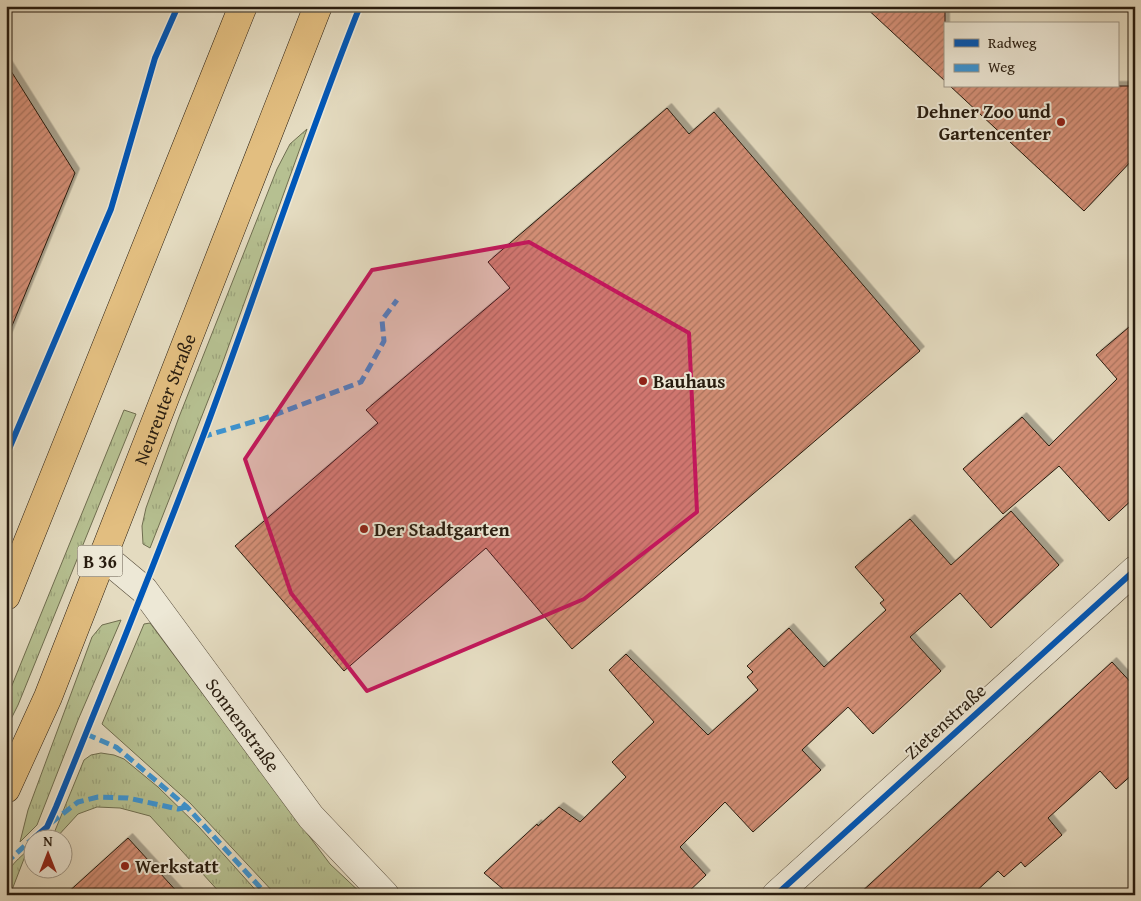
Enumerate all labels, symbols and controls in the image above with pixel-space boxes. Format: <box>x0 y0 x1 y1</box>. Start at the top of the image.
legend <box>944 22 1118 88</box>
text: Radweg <box>988 32 1037 53</box>
text: Weg <box>988 56 1015 77</box>
place label: Dehner Zoo und Gartencenter <box>917 97 1051 147</box>
marker: Dehner Zoo und Gartencenter <box>1055 116 1067 128</box>
street label: Neureuter Straße <box>126 329 203 469</box>
place label: Bauhaus <box>653 367 725 395</box>
marker: Bauhaus <box>637 375 649 387</box>
place label: Der Stadtgarten <box>374 515 511 543</box>
marker: Der Stadtgarten <box>358 523 370 535</box>
road number: B 36 <box>78 546 122 576</box>
street label: Sonnenstraße <box>199 672 287 778</box>
street label: Zietenstraße <box>898 677 992 765</box>
north arrow <box>22 828 72 878</box>
text: N <box>43 831 53 851</box>
place label: Werkstatt <box>135 852 220 880</box>
marker: Werkstatt <box>119 860 131 872</box>

